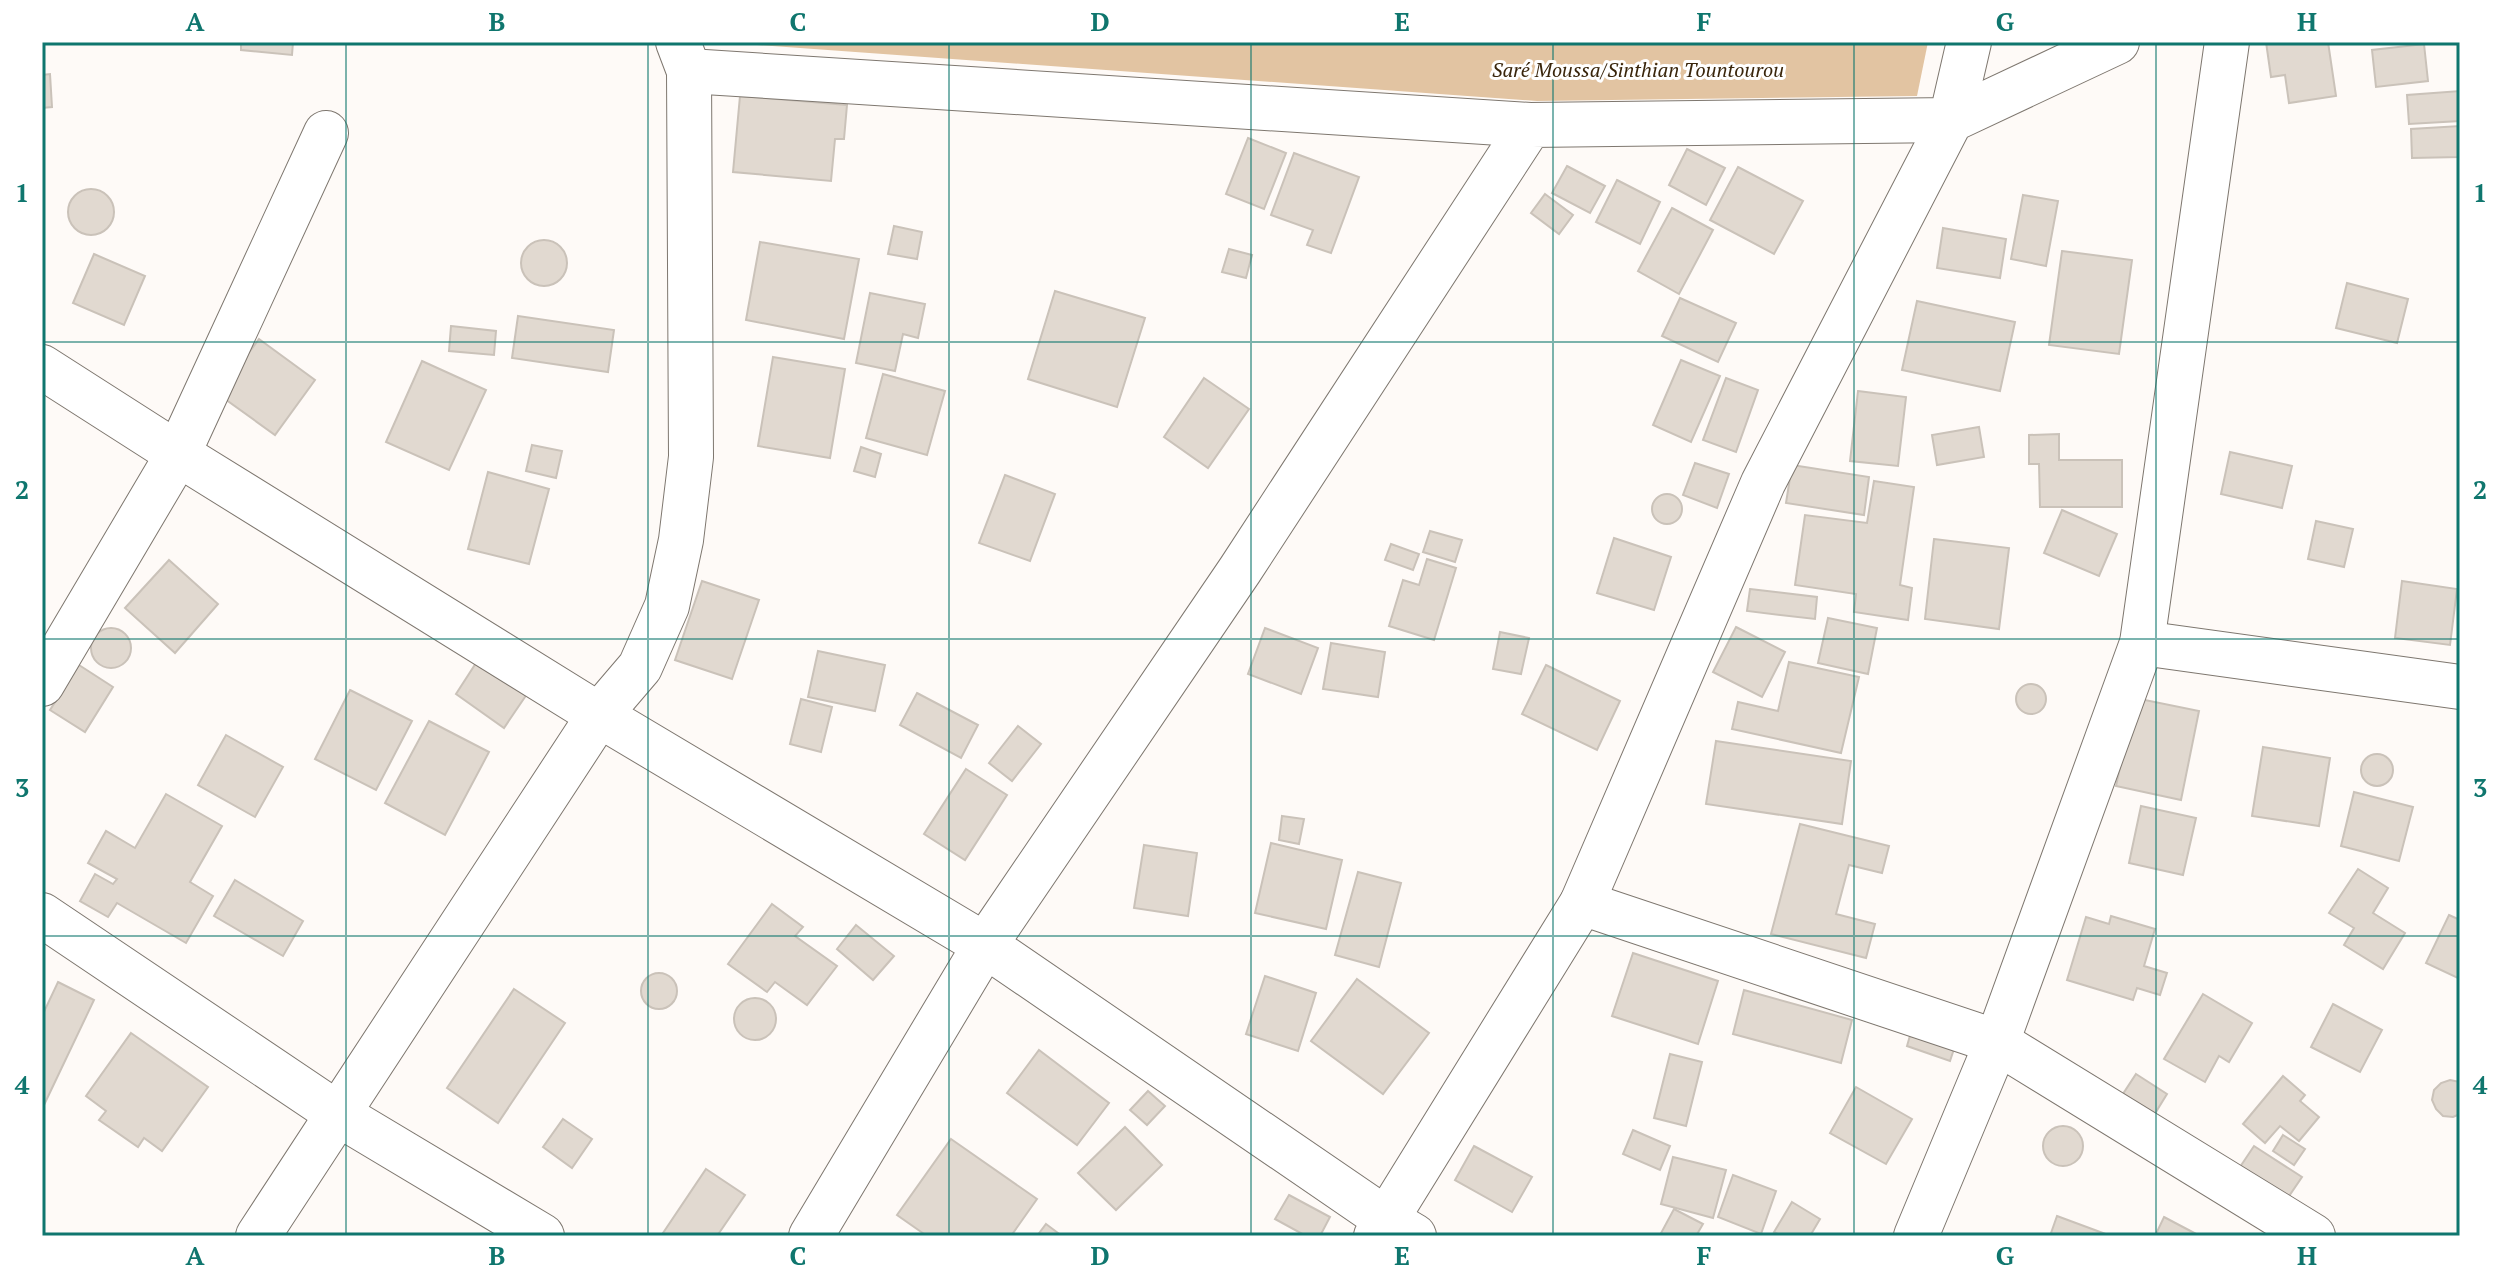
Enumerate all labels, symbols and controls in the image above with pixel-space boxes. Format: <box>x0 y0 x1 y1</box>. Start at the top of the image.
text: A <box>186 4 205 38</box>
text: B <box>489 4 505 38</box>
text: C <box>790 4 806 38</box>
text: D <box>1090 4 1110 38</box>
text: E <box>1394 4 1410 38</box>
text: F <box>1697 4 1712 38</box>
text: G <box>1996 4 2015 38</box>
text: H <box>2297 4 2317 38</box>
park label: Saré Moussa/Sinthian Tountourou <box>1492 56 1784 83</box>
text: 1 <box>15 175 29 209</box>
text: 1 <box>2473 175 2487 209</box>
text: 2 <box>15 472 29 506</box>
text: 2 <box>2473 472 2487 506</box>
text: 3 <box>15 770 29 804</box>
text: 3 <box>2473 770 2487 804</box>
text: 4 <box>15 1067 30 1101</box>
text: 4 <box>2473 1067 2488 1101</box>
text: A <box>186 1238 205 1272</box>
text: B <box>489 1238 505 1272</box>
text: C <box>790 1238 806 1272</box>
text: D <box>1090 1238 1110 1272</box>
text: E <box>1394 1238 1410 1272</box>
text: F <box>1697 1238 1712 1272</box>
text: G <box>1996 1238 2015 1272</box>
text: H <box>2297 1238 2317 1272</box>

